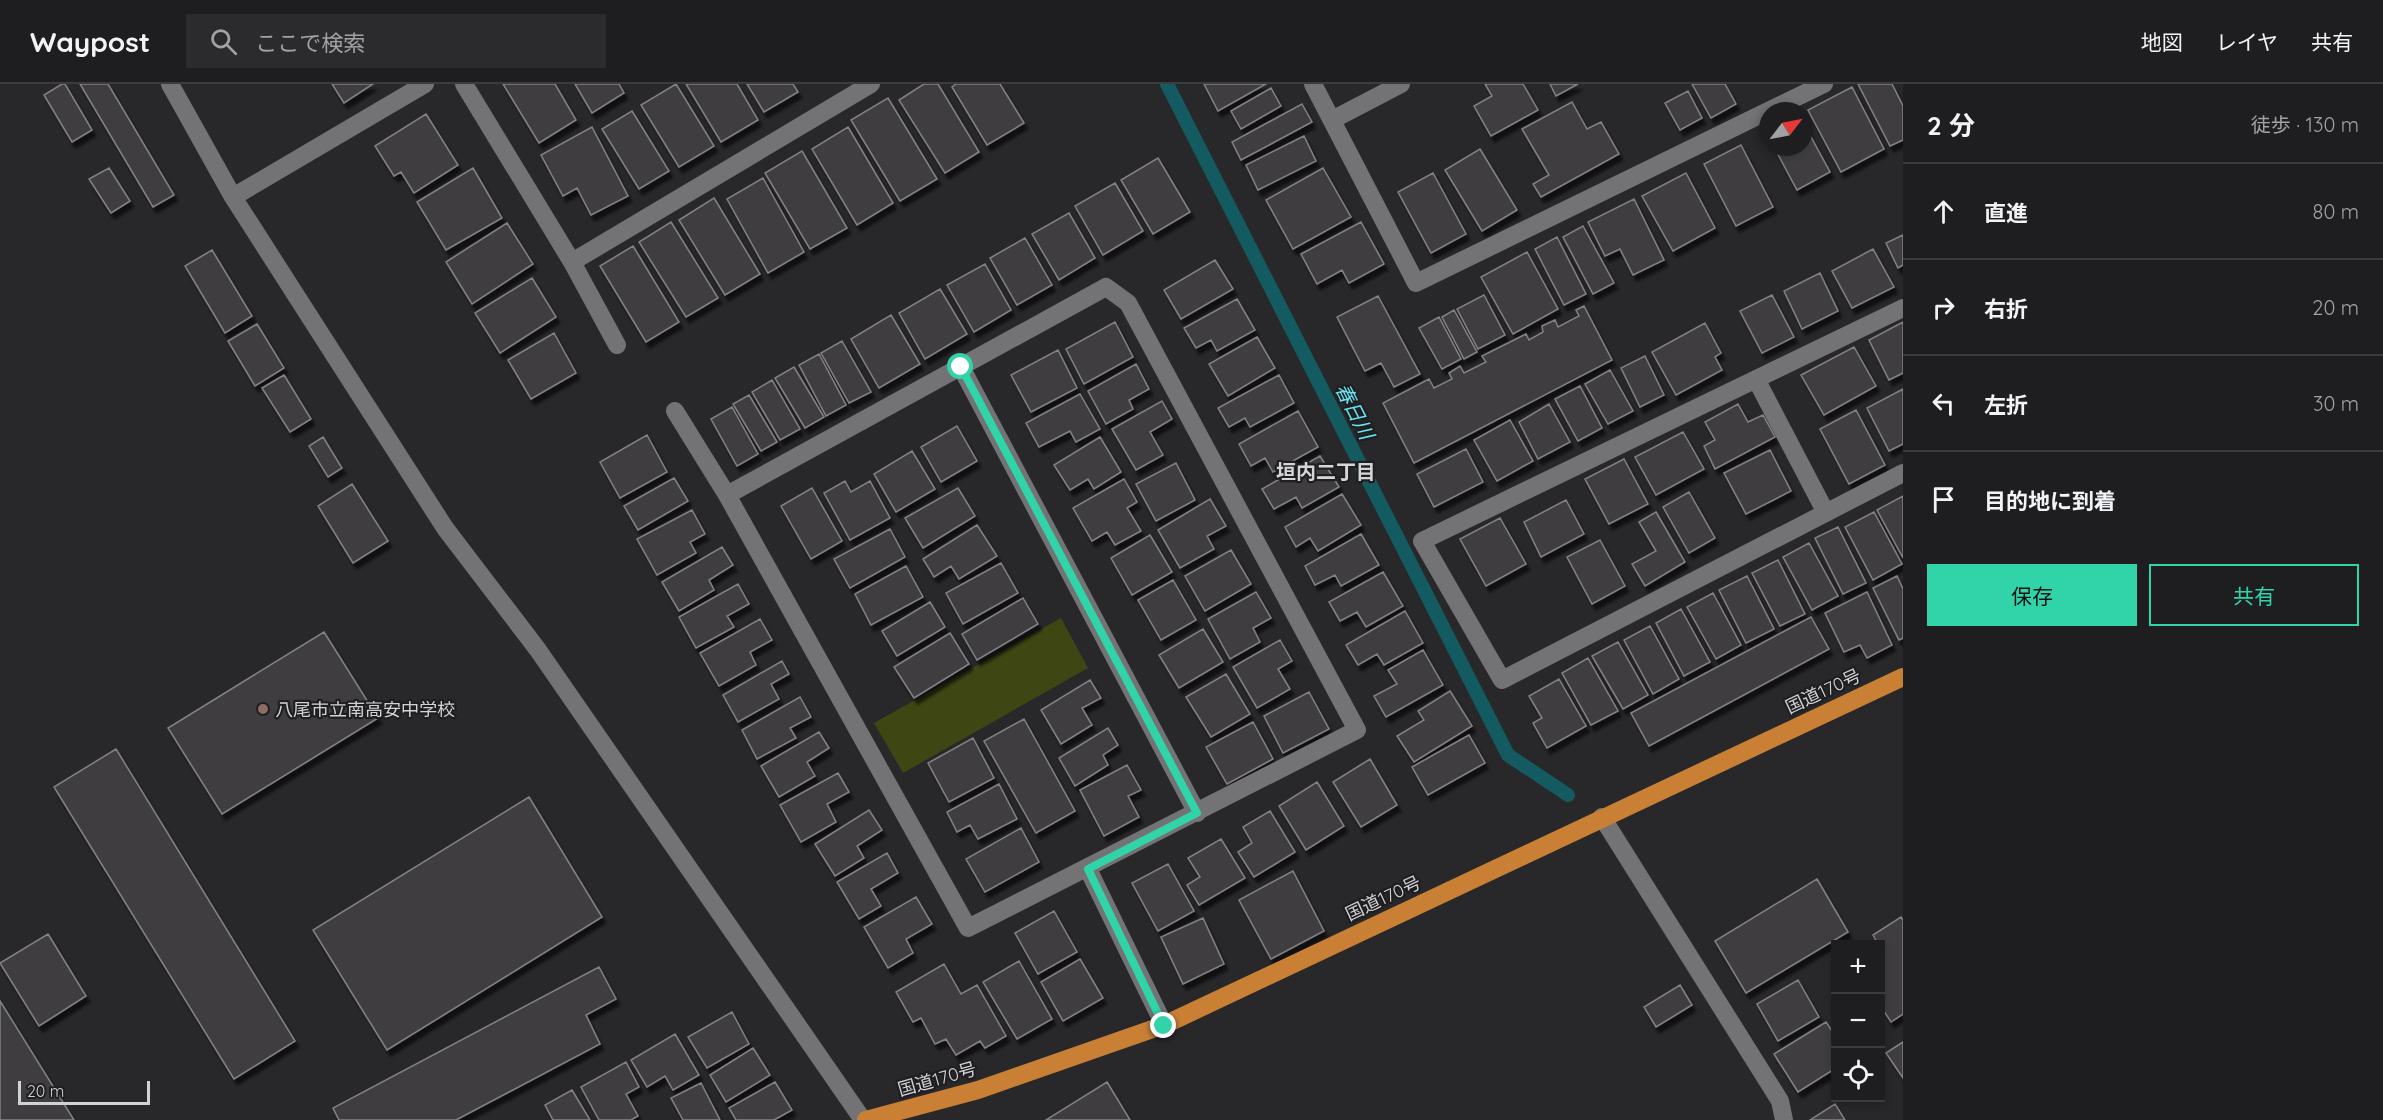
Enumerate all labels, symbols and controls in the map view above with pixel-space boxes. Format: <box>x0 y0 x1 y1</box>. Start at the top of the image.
search box <box>186 14 606 68</box>
text: Waypost <box>30 24 150 59</box>
icon: search <box>207 25 240 58</box>
text: ここで検索 <box>255 29 365 57</box>
text: 地図 <box>2141 29 2183 55</box>
text: レイヤ <box>2216 29 2278 55</box>
text: 共有 <box>2311 29 2353 55</box>
north arrow <box>1759 102 1813 156</box>
text: 2 分 <box>1927 109 1975 142</box>
text: 徒歩 · 130 m <box>2251 112 2359 137</box>
icon: ahead <box>1927 195 1960 228</box>
text: 直進 <box>1984 199 2028 227</box>
text: 80 m <box>2313 199 2359 224</box>
icon: right <box>1927 291 1960 324</box>
text: 右折 <box>1984 295 2028 323</box>
text: 20 m <box>2312 295 2359 320</box>
route start <box>947 353 973 379</box>
water label: 春日川 <box>1330 379 1381 445</box>
icon: left <box>1927 387 1960 420</box>
text: 左折 <box>1984 391 2028 419</box>
text: 30 m <box>2313 391 2359 416</box>
district label: 垣内二丁目 <box>1276 459 1376 484</box>
icon: arrive <box>1927 483 1960 516</box>
text: 目的地に到着 <box>1984 487 2116 515</box>
button: 保存 <box>1927 564 2137 626</box>
button: 共有 <box>2149 564 2359 626</box>
street label: 国道170号 <box>1782 664 1864 718</box>
place label: 八尾市立南高安中学校 <box>275 698 455 721</box>
marker: 八尾市立南高安中学校 <box>256 702 270 716</box>
street label: 国道170号 <box>1342 871 1424 925</box>
map controls <box>1831 940 1885 1102</box>
button: + <box>1831 940 1885 994</box>
button: − <box>1831 994 1885 1048</box>
route end <box>1150 1012 1176 1038</box>
button: locate <box>1831 1048 1885 1102</box>
street label: 国道170号 <box>895 1057 979 1101</box>
scale bar <box>18 1078 150 1106</box>
text: 20 m <box>27 1081 64 1101</box>

